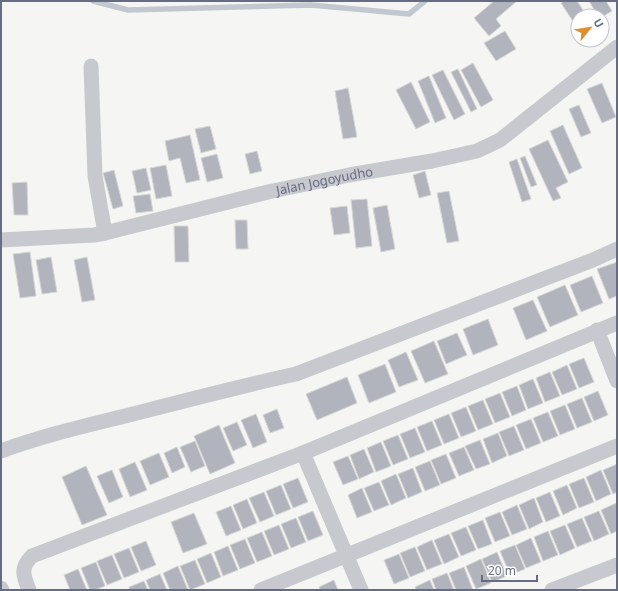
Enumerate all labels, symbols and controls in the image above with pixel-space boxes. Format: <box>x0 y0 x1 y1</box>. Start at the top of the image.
north arrow <box>570 8 610 48</box>
text: U <box>591 15 608 30</box>
street label: Jalan Jogoyudho <box>272 162 374 200</box>
scale bar <box>482 557 537 583</box>
text: 20 m <box>488 562 516 579</box>

